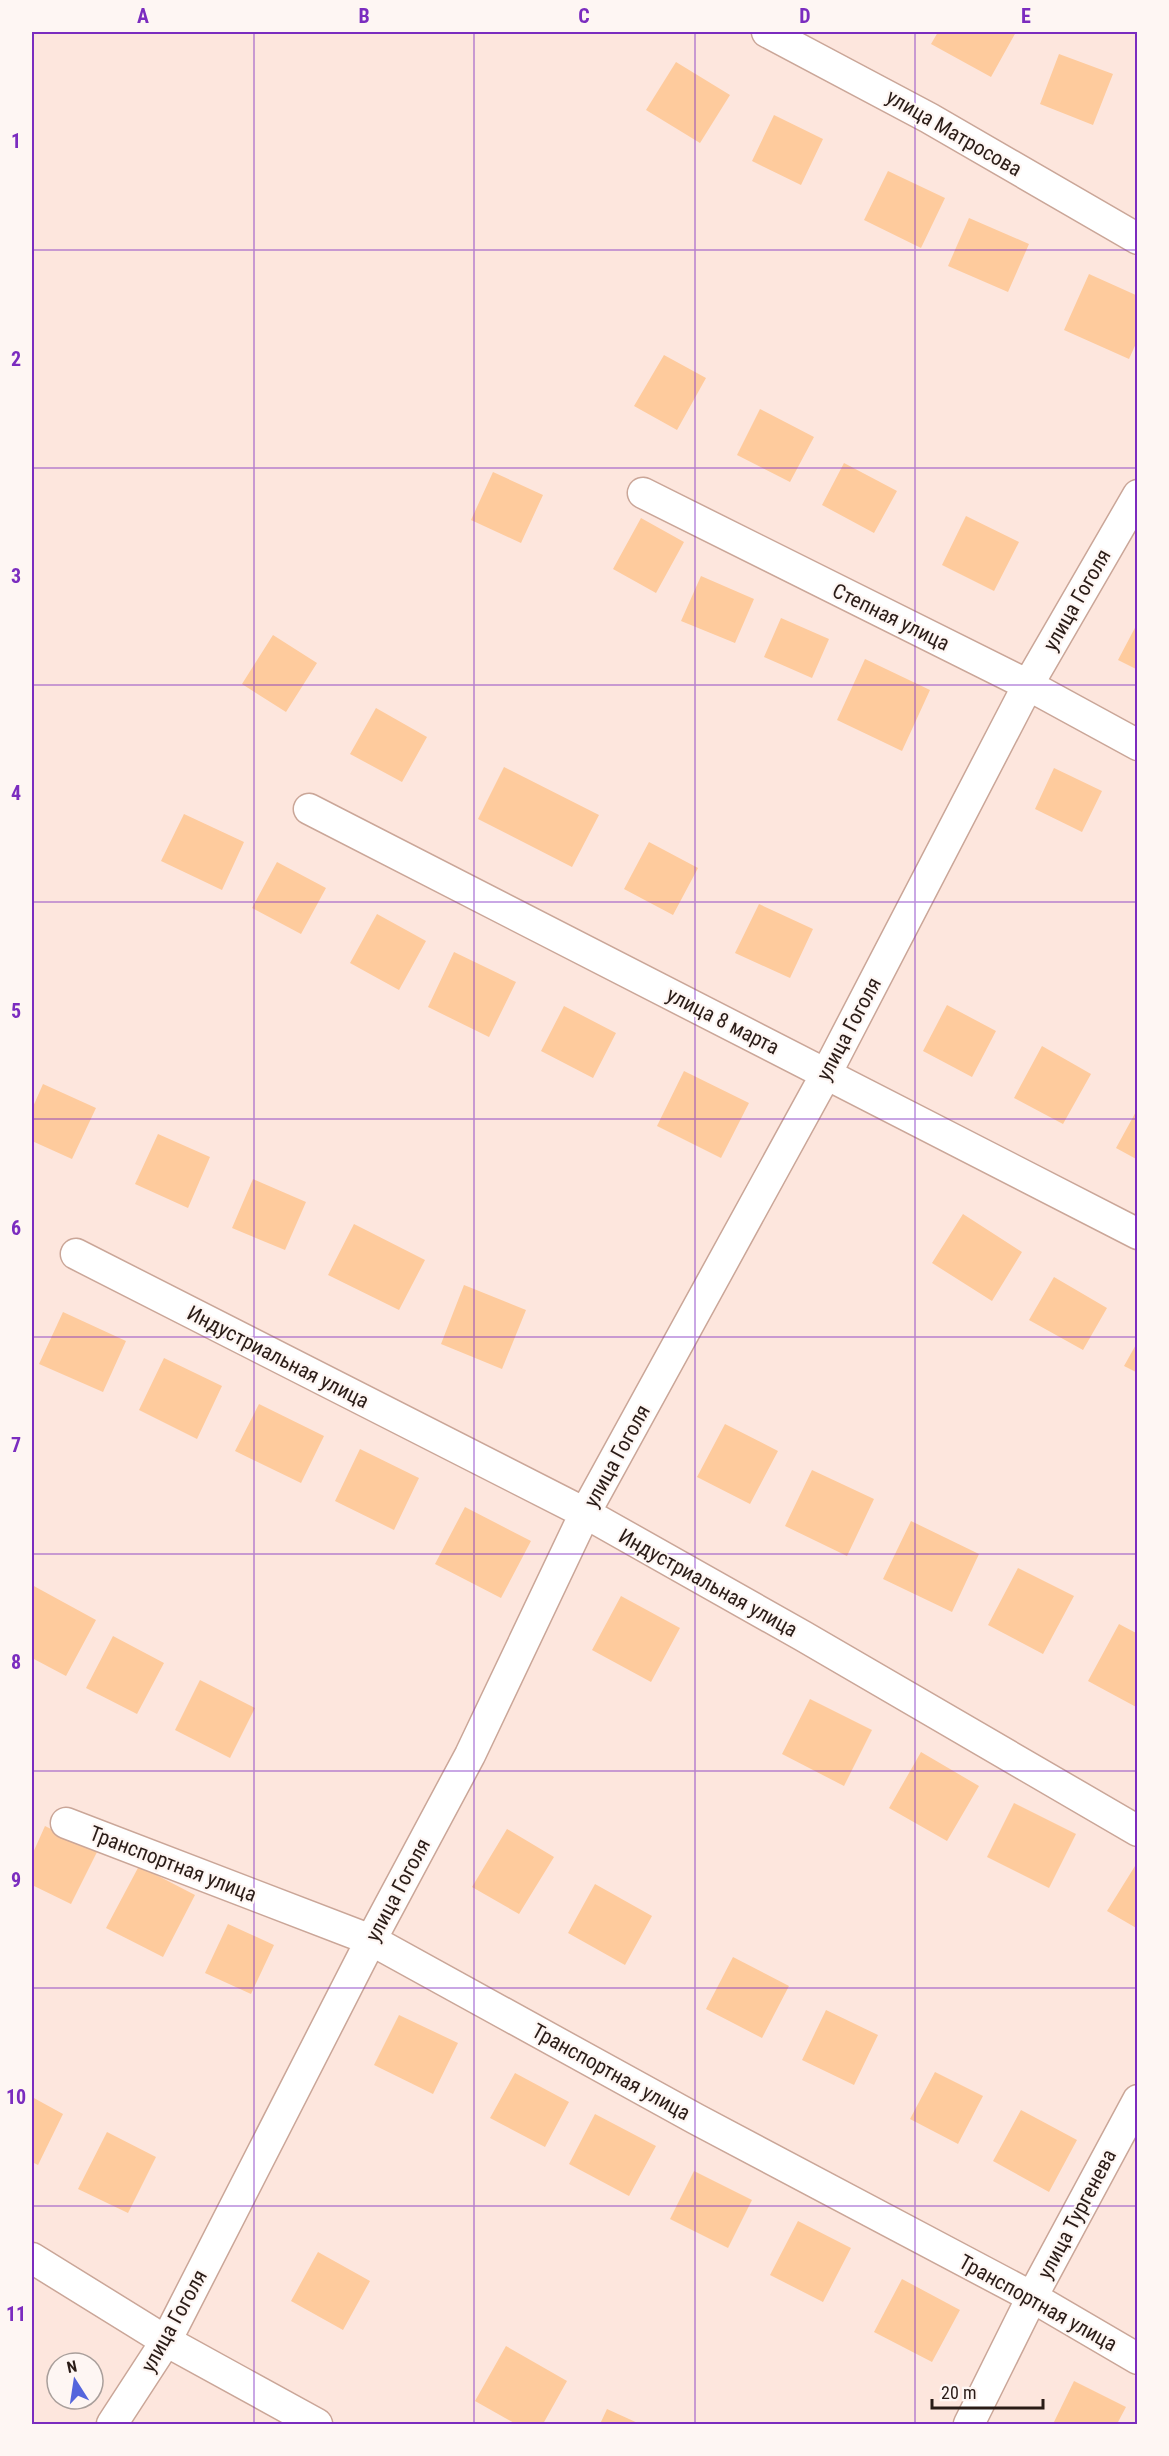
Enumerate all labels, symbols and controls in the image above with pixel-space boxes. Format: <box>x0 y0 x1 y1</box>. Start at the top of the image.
text: A <box>137 4 149 28</box>
text: B <box>358 4 370 28</box>
text: C <box>578 4 590 28</box>
text: D <box>799 4 811 28</box>
text: E <box>1021 4 1031 28</box>
street label: улица Матросова <box>882 85 1026 181</box>
text: 1 <box>11 129 21 153</box>
text: 2 <box>11 347 21 371</box>
street label: улица Гоголя <box>1038 545 1116 655</box>
text: 3 <box>11 564 21 588</box>
street label: Степная улица <box>829 578 953 656</box>
text: 4 <box>11 781 21 805</box>
street label: улица Гоголя <box>812 973 886 1085</box>
street label: улица 8 марта <box>663 982 783 1060</box>
text: 5 <box>11 999 21 1023</box>
text: 6 <box>11 1216 21 1240</box>
street label: Индустриальная улица <box>183 1301 373 1413</box>
street label: улица Гоголя <box>579 1401 655 1511</box>
text: 7 <box>11 1433 21 1457</box>
street label: Индустриальная улица <box>614 1524 802 1642</box>
text: 8 <box>11 1650 21 1674</box>
street label: Транспортная улица <box>86 1821 260 1907</box>
street label: улица Гоголя <box>361 1834 435 1946</box>
text: 9 <box>11 1868 21 1892</box>
street label: Транспортная улица <box>528 2019 694 2125</box>
text: 10 <box>6 2085 26 2109</box>
street label: улица Тургенева <box>1033 2145 1121 2283</box>
street label: Транспортная улица <box>955 2250 1121 2356</box>
street label: улица Гоголя <box>136 2266 212 2376</box>
text: 11 <box>6 2302 26 2326</box>
north arrow <box>45 2351 105 2411</box>
text: N <box>65 2357 79 2377</box>
scale bar <box>932 2372 1043 2410</box>
text: 20 m <box>941 2382 976 2403</box>

